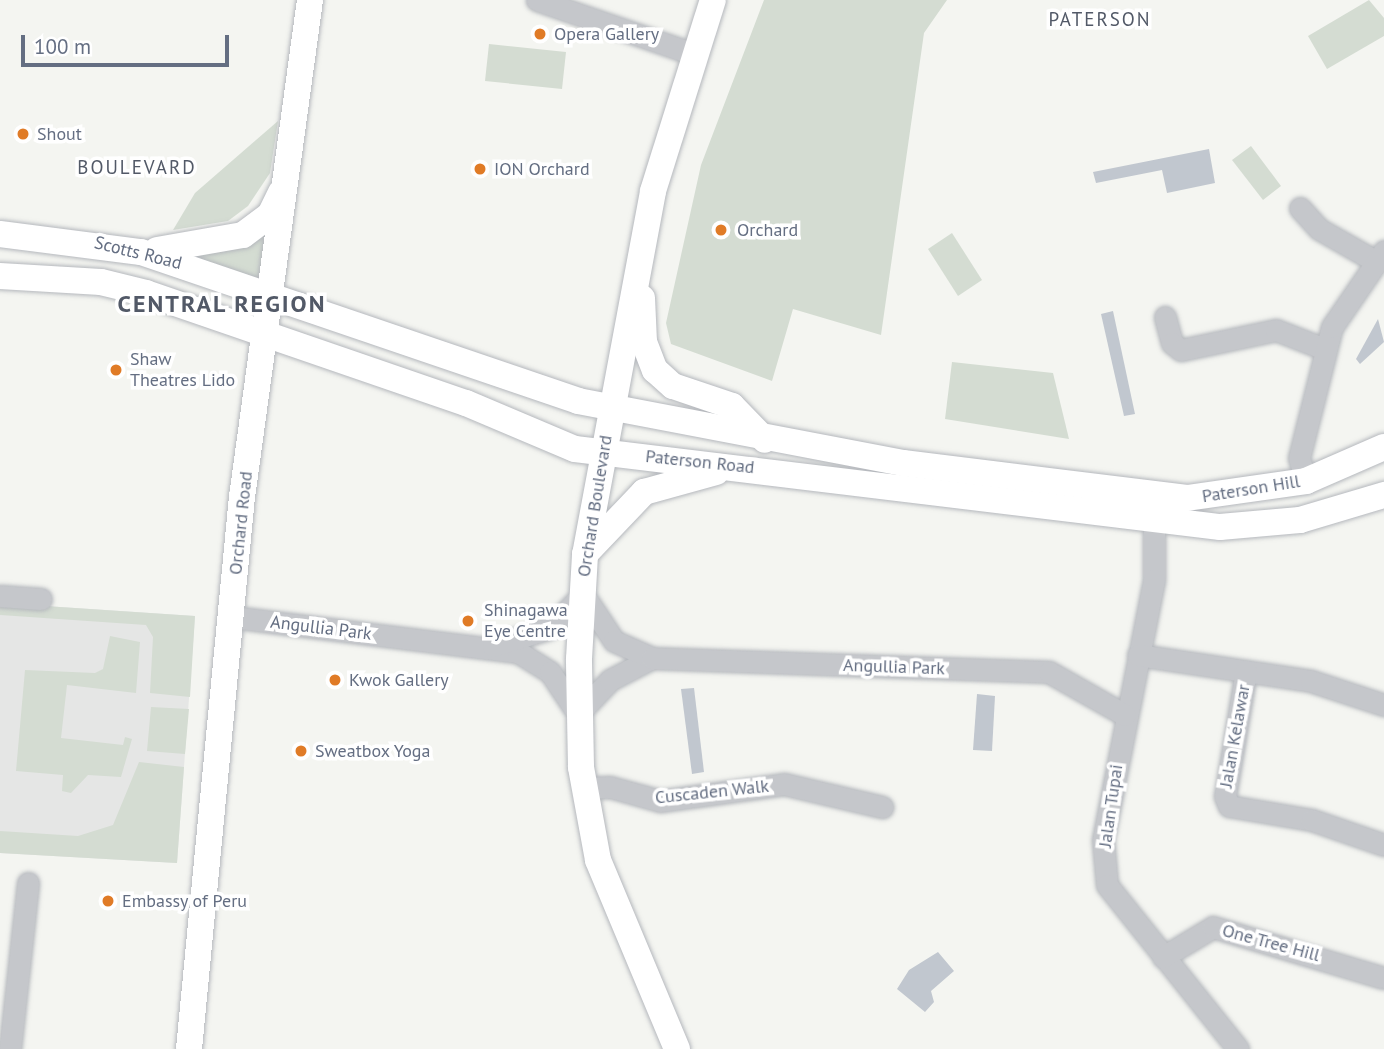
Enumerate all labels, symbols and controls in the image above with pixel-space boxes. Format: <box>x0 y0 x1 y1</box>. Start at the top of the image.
district label: PATERSON <box>1049 9 1151 31</box>
scale bar <box>24 21 233 65</box>
place label: Opera Gallery <box>554 23 659 45</box>
marker: Opera Gallery <box>532 26 548 42</box>
text: 100 m <box>34 33 91 60</box>
place label: Shout <box>37 123 82 145</box>
marker: Shout <box>15 126 31 142</box>
district label: BOULEVARD <box>78 157 196 179</box>
place label: ION Orchard <box>494 158 590 180</box>
marker: ION Orchard <box>472 161 488 177</box>
place label: Orchard <box>737 219 798 241</box>
marker: Orchard <box>711 220 731 240</box>
street label: Scotts Road <box>92 232 184 274</box>
district label: CENTRAL REGION <box>119 290 325 318</box>
place label: Shaw Theatres Lido <box>130 349 235 392</box>
marker: Shaw Theatres Lido <box>108 362 124 378</box>
street label: Orchard Boulevard <box>573 434 617 578</box>
street label: Paterson Road <box>644 446 756 478</box>
street label: Orchard Road <box>225 470 257 576</box>
street label: Paterson Hill <box>1200 471 1302 507</box>
place label: Shinagawa Eye Centre <box>484 600 568 642</box>
street label: Angullia Park <box>269 611 373 645</box>
marker: Shinagawa Eye Centre <box>458 611 478 631</box>
street label: Angullia Park <box>843 654 945 680</box>
place label: Kwok Gallery <box>349 669 449 691</box>
marker: Kwok Gallery <box>327 672 343 688</box>
street label: Jalan Kelawar <box>1215 683 1255 789</box>
place label: Sweatbox Yoga <box>315 740 432 762</box>
marker: Sweatbox Yoga <box>293 743 309 759</box>
street label: Jalan Tupai <box>1094 763 1128 849</box>
street label: Cuscaden Walk <box>654 775 770 809</box>
place label: Embassy of Peru <box>122 890 248 912</box>
marker: Embassy of Peru <box>100 893 116 909</box>
street label: One Tree Hill <box>1220 920 1322 966</box>

